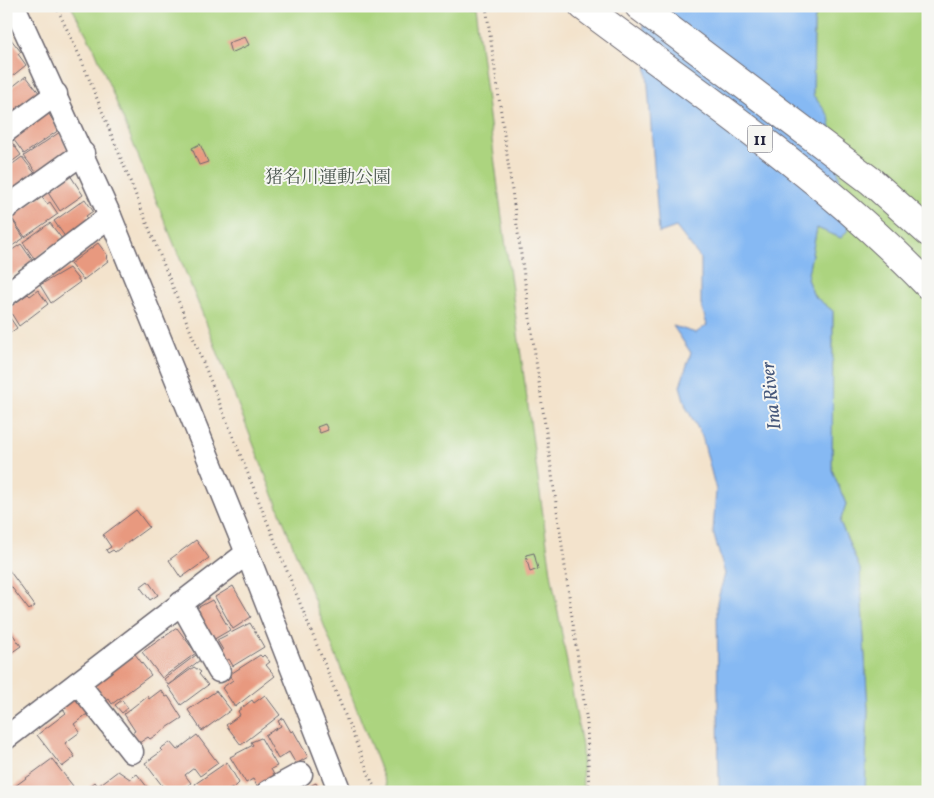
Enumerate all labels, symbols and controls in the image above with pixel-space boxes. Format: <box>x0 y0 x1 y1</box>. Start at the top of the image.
road number: 11 <box>748 126 772 152</box>
park label: 猪名川運動公園 <box>265 166 391 191</box>
water label: Ina River <box>755 360 788 431</box>

